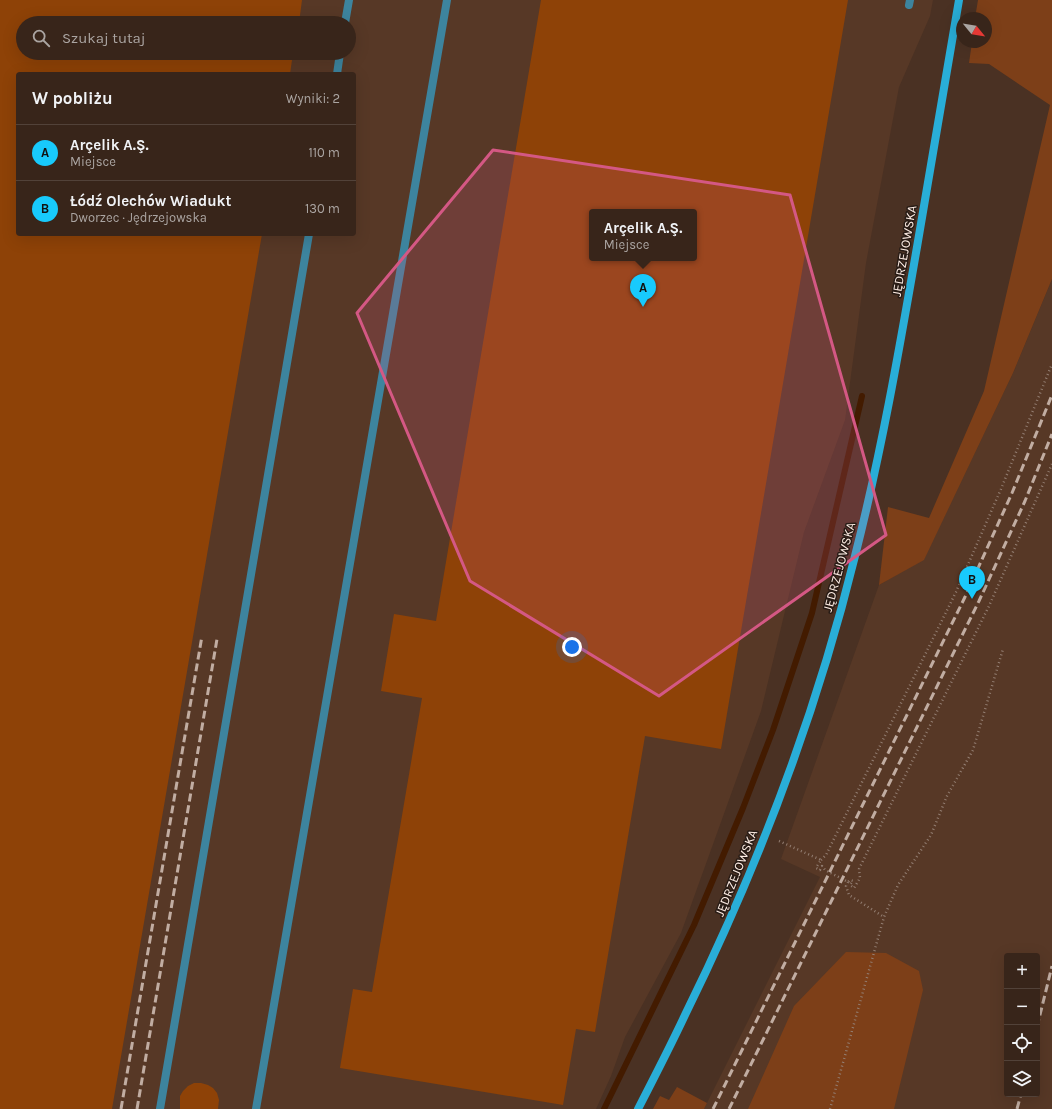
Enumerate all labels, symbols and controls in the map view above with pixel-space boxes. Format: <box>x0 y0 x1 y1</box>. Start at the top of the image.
north arrow <box>956 12 992 48</box>
search box <box>16 16 356 60</box>
icon: search <box>30 27 52 49</box>
text: Szukaj tutaj <box>62 29 146 47</box>
text: W pobliżu <box>32 88 113 108</box>
text: Wyniki: 2 <box>286 91 340 106</box>
text: Arçelik A.Ş. <box>70 136 149 154</box>
text: A <box>41 145 49 160</box>
text: 110 m <box>308 145 340 160</box>
text: Miejsce <box>70 154 116 169</box>
text: Łódź Olechów Wiadukt <box>70 192 231 210</box>
text: B <box>41 201 49 216</box>
text: 130 m <box>305 201 340 216</box>
street label: JĘDRZEJOWSKA <box>889 204 920 298</box>
popup <box>589 209 697 261</box>
text: Dworzec · Jędrzejowska <box>70 210 207 225</box>
text: Arçelik A.Ş. <box>604 219 682 237</box>
text: Miejsce <box>604 237 650 252</box>
pin: A <box>630 274 656 307</box>
street label: JĘDRZEJOWSKA <box>820 520 858 614</box>
pin: B <box>959 566 985 599</box>
your location <box>562 637 582 657</box>
street label: JĘDRZEJOWSKA <box>712 827 760 919</box>
map controls <box>1004 953 1040 1097</box>
button: + <box>1004 953 1040 989</box>
button: − <box>1004 989 1040 1025</box>
button: locate <box>1004 1025 1040 1061</box>
button: layers <box>1004 1061 1040 1097</box>

